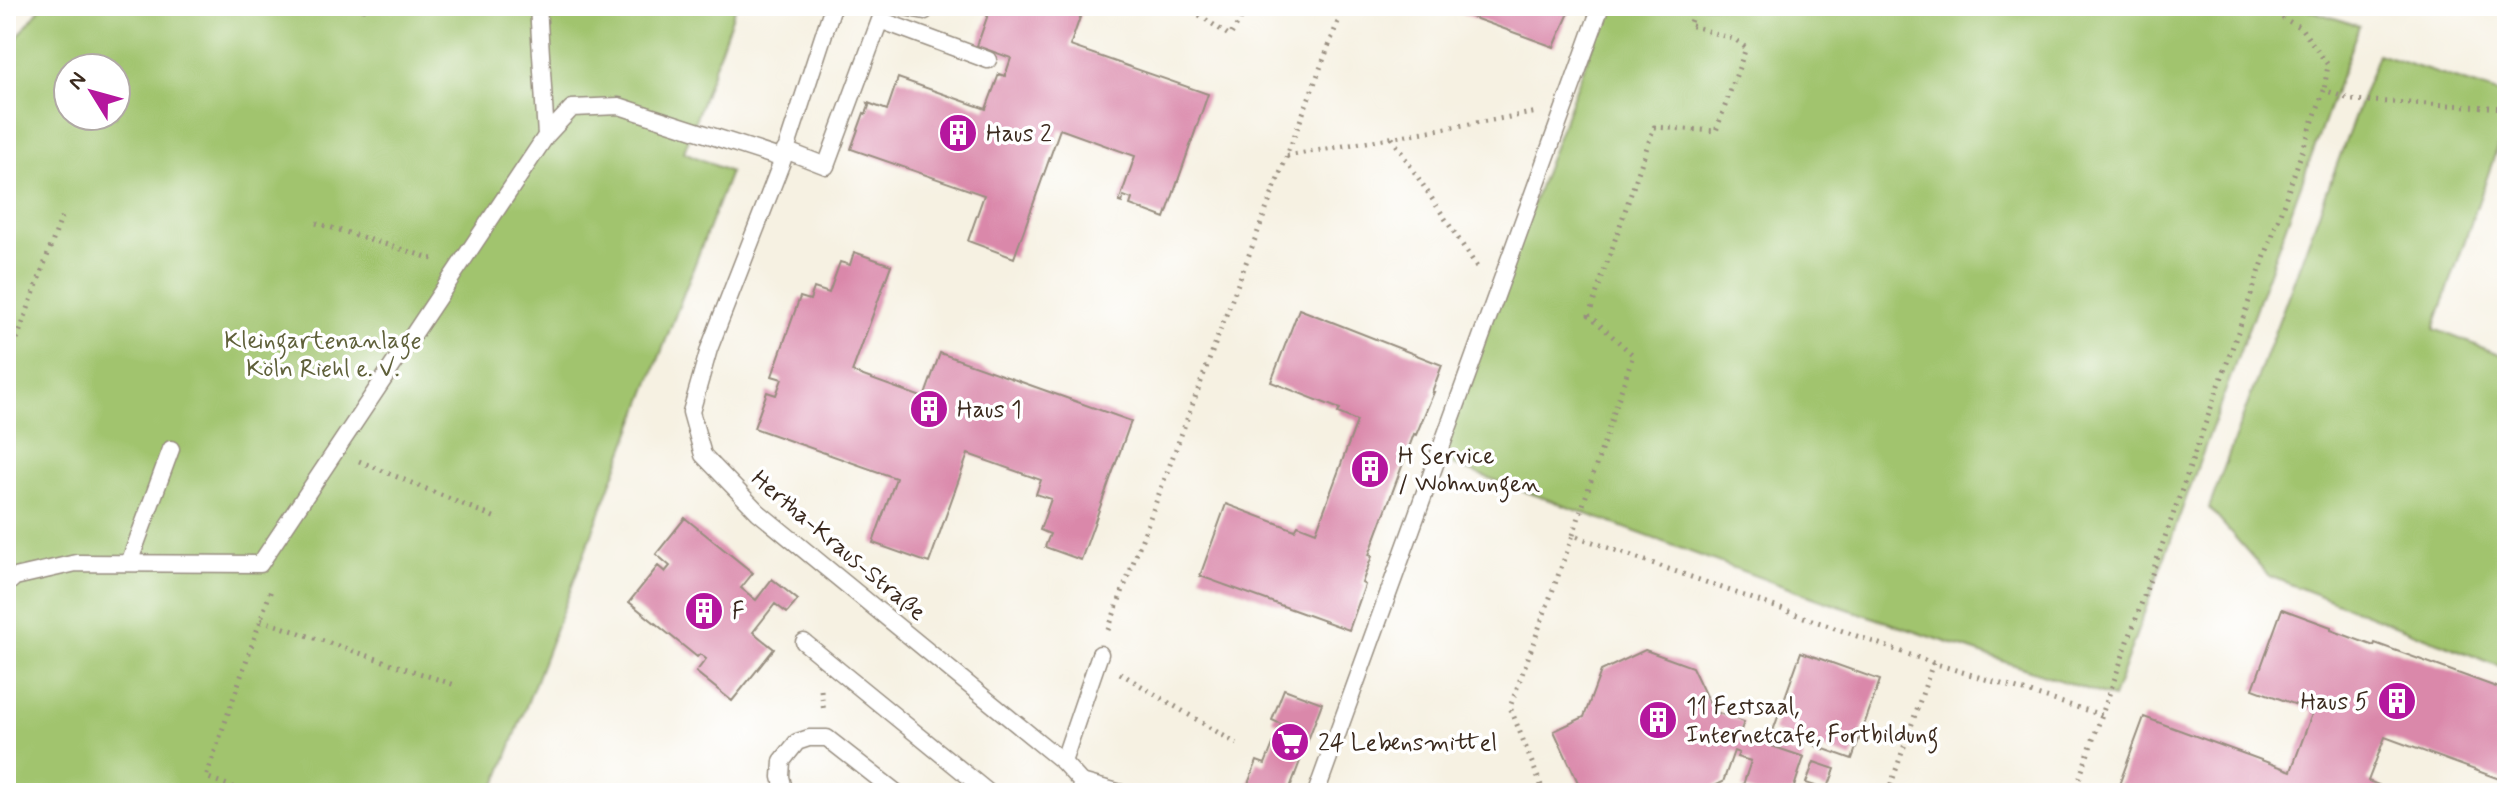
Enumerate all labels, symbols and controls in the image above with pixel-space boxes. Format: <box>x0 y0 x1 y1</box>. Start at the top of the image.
north arrow <box>52 52 132 132</box>
text: N <box>62 67 93 95</box>
building icon: Haus 2 <box>937 112 979 154</box>
place label: Haus 2 <box>986 119 1052 150</box>
park label: Kleingartenanlage Köln Riehl e. V. <box>224 326 422 385</box>
building icon: Haus 1 <box>908 388 950 430</box>
place label: Haus 1 <box>957 395 1022 426</box>
place label: H Service / Wohnungen <box>1398 441 1540 503</box>
building icon: H Service / Wohnungen <box>1349 448 1391 490</box>
street label: Hertha-Kraus-Straße <box>744 464 932 629</box>
building icon: F <box>683 590 725 632</box>
place label: F <box>732 597 745 628</box>
building icon: Haus 5 <box>2376 680 2418 722</box>
place label: Haus 5 <box>2301 687 2369 718</box>
place label: 11 Festsaal, Internetcafe, Fortbildung <box>1686 692 1939 754</box>
building icon: 11 Festsaal, Internetcafe, Fortbildung <box>1637 699 1679 741</box>
supermarket icon: 24 Lebensmittel <box>1269 721 1311 763</box>
place label: 24 Lebensmittel <box>1318 728 1497 759</box>

